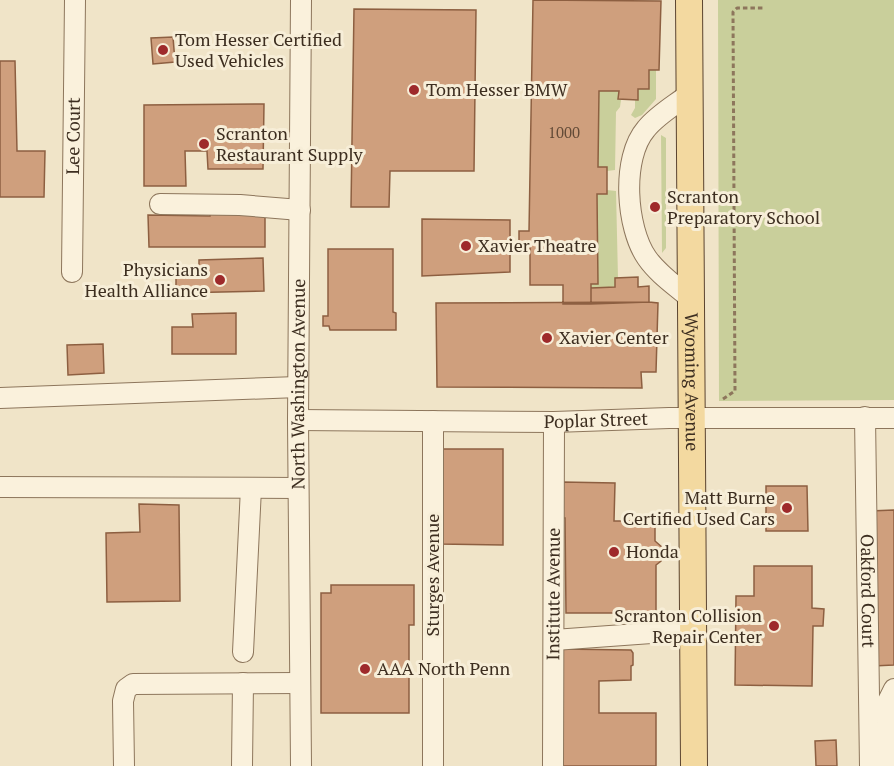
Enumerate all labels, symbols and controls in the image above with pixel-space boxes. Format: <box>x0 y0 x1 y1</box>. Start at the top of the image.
place label: Tom Hesser Certified Used Vehicles <box>175 27 342 72</box>
marker: Tom Hesser Certified Used Vehicles <box>156 43 170 57</box>
place label: Tom Hesser BMW <box>426 77 568 101</box>
marker: Tom Hesser BMW <box>407 83 421 97</box>
street label: Lee Court <box>60 97 85 175</box>
place label: Scranton Restaurant Supply <box>216 121 364 166</box>
house number: 1000 <box>548 122 580 142</box>
marker: Scranton Restaurant Supply <box>197 137 211 151</box>
place label: Scranton Preparatory School <box>667 184 820 229</box>
marker: Scranton Preparatory School <box>648 200 662 214</box>
place label: Xavier Theatre <box>478 233 597 257</box>
marker: Xavier Theatre <box>459 239 473 253</box>
place label: Physicians Health Alliance <box>85 257 208 302</box>
marker: Physicians Health Alliance <box>213 273 227 287</box>
street label: North Washington Avenue <box>285 279 310 490</box>
street label: Wyoming Avenue <box>680 313 705 451</box>
place label: Xavier Center <box>559 325 669 349</box>
marker: Xavier Center <box>540 331 554 345</box>
street label: Poplar Street <box>544 406 649 433</box>
place label: Matt Burne Certified Used Cars <box>623 485 775 530</box>
marker: Matt Burne Certified Used Cars <box>780 501 794 515</box>
street label: Sturges Avenue <box>420 514 444 636</box>
street label: Institute Avenue <box>540 528 565 660</box>
street label: Oakford Court <box>856 534 881 648</box>
place label: Honda <box>626 539 679 563</box>
marker: Honda <box>607 545 621 559</box>
place label: Scranton Collision Repair Center <box>614 603 762 648</box>
marker: Scranton Collision Repair Center <box>767 619 781 633</box>
place label: AAA North Penn <box>377 656 511 680</box>
marker: AAA North Penn <box>358 662 372 676</box>

